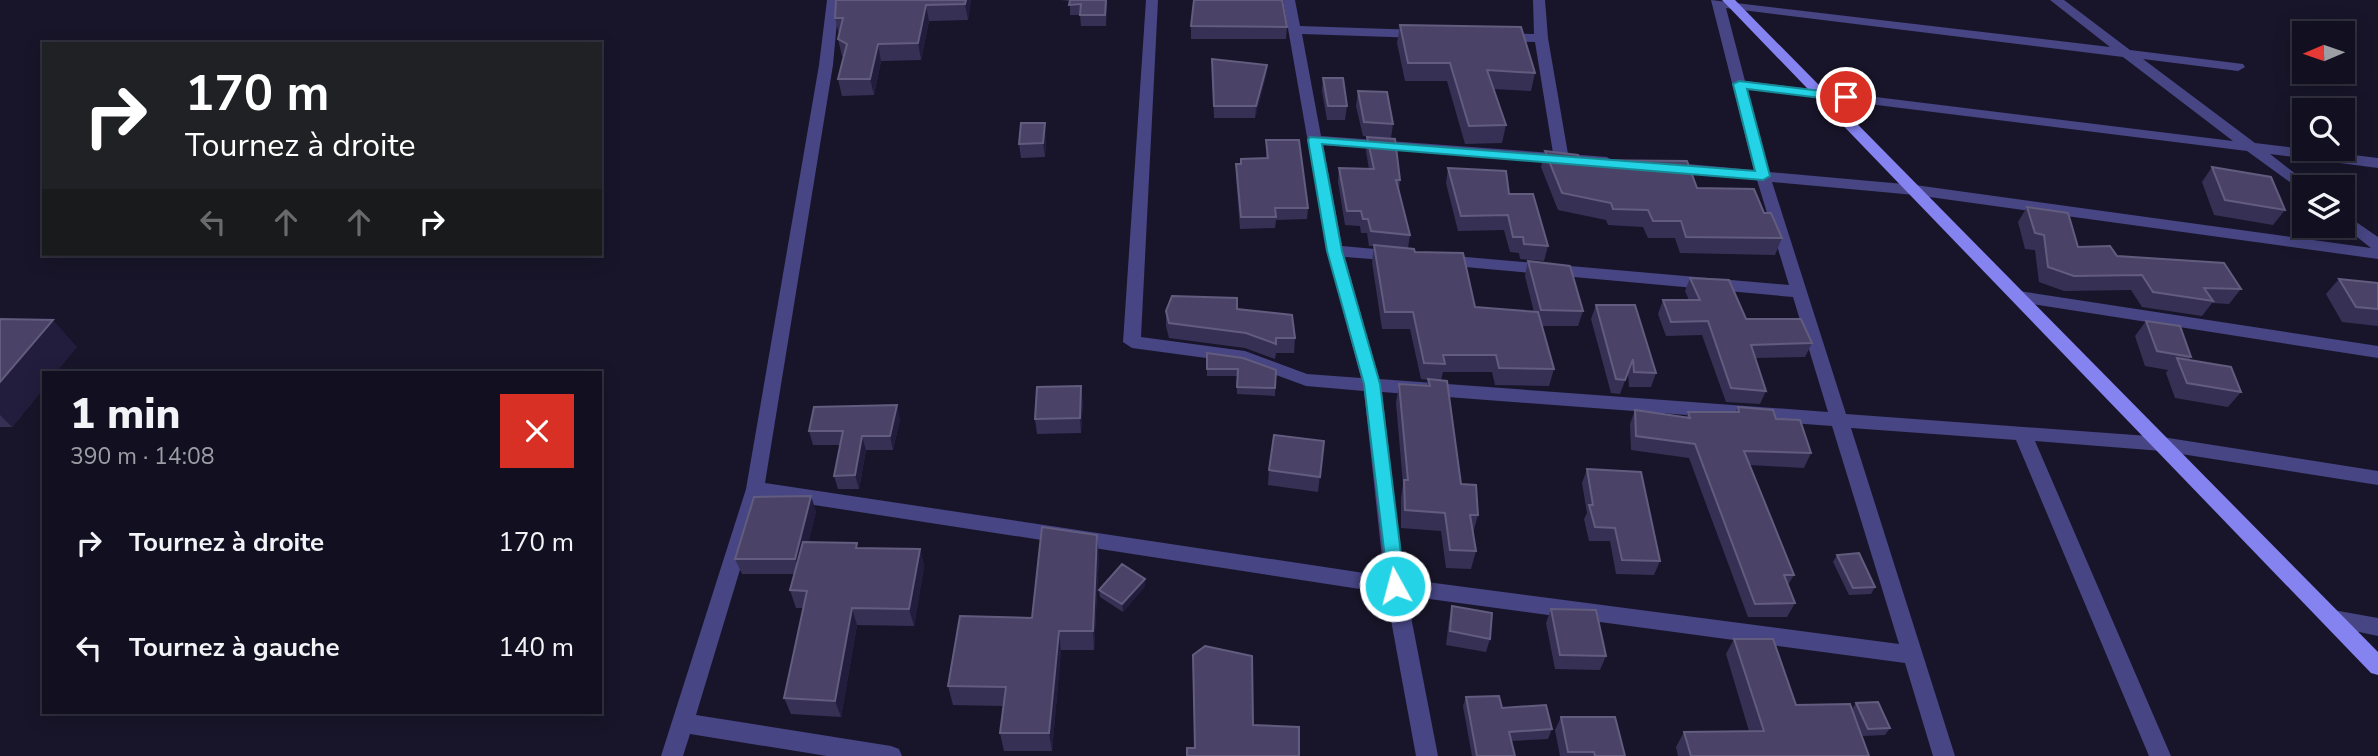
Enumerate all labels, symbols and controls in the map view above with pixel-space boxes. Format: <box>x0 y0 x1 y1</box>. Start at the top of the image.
north arrow <box>2292 21 2356 84</box>
map controls <box>2292 21 2355 238</box>
text: 170 m <box>185 60 329 127</box>
pin <box>1816 67 1876 127</box>
icon: right <box>70 70 161 161</box>
icon: arrive <box>1827 78 1865 116</box>
button: search <box>2292 98 2355 161</box>
text: Tournez à droite <box>185 124 416 167</box>
button: layers <box>2292 175 2355 238</box>
icon: left <box>194 203 232 241</box>
icon: ahead <box>267 203 305 241</box>
icon: ahead <box>340 203 378 241</box>
icon: right <box>413 203 451 241</box>
text: 1 min <box>70 386 180 443</box>
button: close <box>500 394 574 468</box>
text: 390 m · 14:08 <box>70 441 215 472</box>
icon: right <box>70 524 108 562</box>
text: Tournez à droite <box>129 525 324 560</box>
text: 170 m <box>498 525 574 560</box>
position arrow <box>1358 549 1432 623</box>
icon: left <box>70 629 108 667</box>
text: Tournez à gauche <box>129 630 340 665</box>
text: 140 m <box>498 630 574 665</box>

